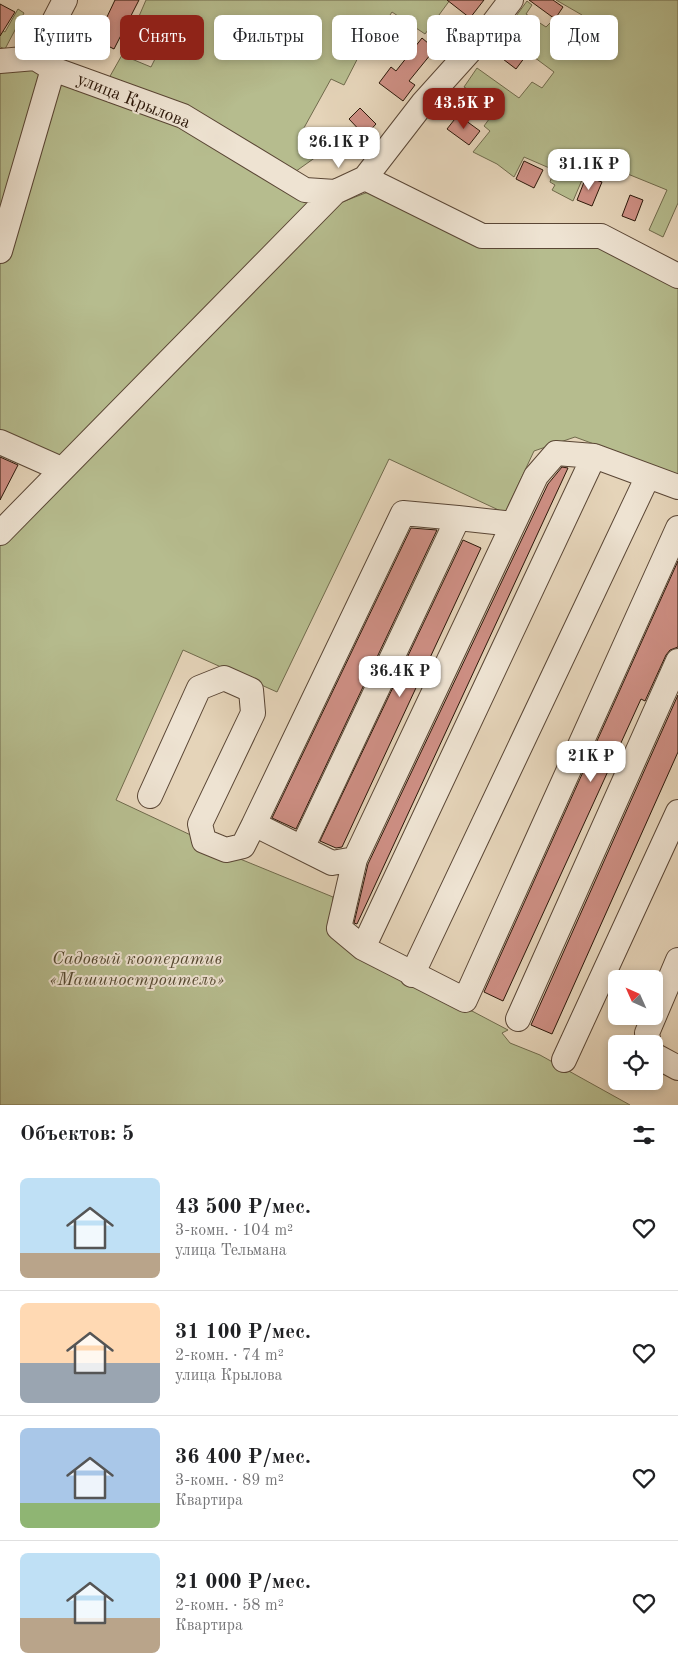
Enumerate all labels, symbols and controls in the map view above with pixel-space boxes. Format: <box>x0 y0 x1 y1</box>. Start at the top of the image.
chip: Купить <box>15 15 110 60</box>
chip: Снять <box>120 15 204 60</box>
chip: Фильтры <box>214 15 322 60</box>
chip: Новое <box>332 15 417 60</box>
chip: Квартира <box>427 15 540 60</box>
chip: Дом <box>550 15 618 60</box>
street label: улица Крылова <box>74 70 193 132</box>
pin: 43.5K ₽ <box>418 88 510 130</box>
text: 43.5K ₽ <box>434 96 494 112</box>
pin: 26.1K ₽ <box>293 126 385 169</box>
text: 26.1K ₽ <box>309 135 369 151</box>
pin: 31.1K ₽ <box>543 148 635 191</box>
text: 31.1K ₽ <box>559 157 619 173</box>
pin: 36.4K ₽ <box>354 656 446 698</box>
text: 36.4K ₽ <box>370 664 430 680</box>
pin: 21K ₽ <box>556 740 626 783</box>
text: 21K ₽ <box>568 749 614 765</box>
park label: Садовый кооператив «Машиностроитель» <box>50 950 225 989</box>
north arrow <box>608 970 662 1025</box>
map controls <box>608 970 663 1090</box>
button: locate <box>608 1035 663 1090</box>
icon: filters <box>630 1121 658 1149</box>
text: Объектов: 5 <box>20 1124 134 1145</box>
text: 43 500 ₽/мес. <box>175 1197 311 1218</box>
icon: home <box>60 1198 120 1258</box>
icon: heart <box>630 1214 658 1242</box>
text: 3-комн. · 104 m² <box>175 1223 293 1239</box>
text: улица Тельмана <box>175 1243 287 1259</box>
text: 31 100 ₽/мес. <box>175 1322 311 1343</box>
icon: home <box>60 1323 120 1383</box>
icon: heart <box>630 1339 658 1367</box>
text: 2-комн. · 74 m² <box>175 1348 284 1364</box>
text: улица Крылова <box>175 1368 283 1384</box>
text: 36 400 ₽/мес. <box>175 1447 311 1468</box>
icon: home <box>60 1448 120 1508</box>
icon: heart <box>630 1464 658 1492</box>
text: 3-комн. · 89 m² <box>175 1473 284 1489</box>
text: Квартира <box>175 1493 243 1509</box>
text: 21 000 ₽/мес. <box>175 1572 311 1593</box>
icon: home <box>60 1573 120 1633</box>
icon: heart <box>630 1589 658 1617</box>
text: 2-комн. · 58 m² <box>175 1598 284 1614</box>
text: Квартира <box>175 1618 243 1634</box>

